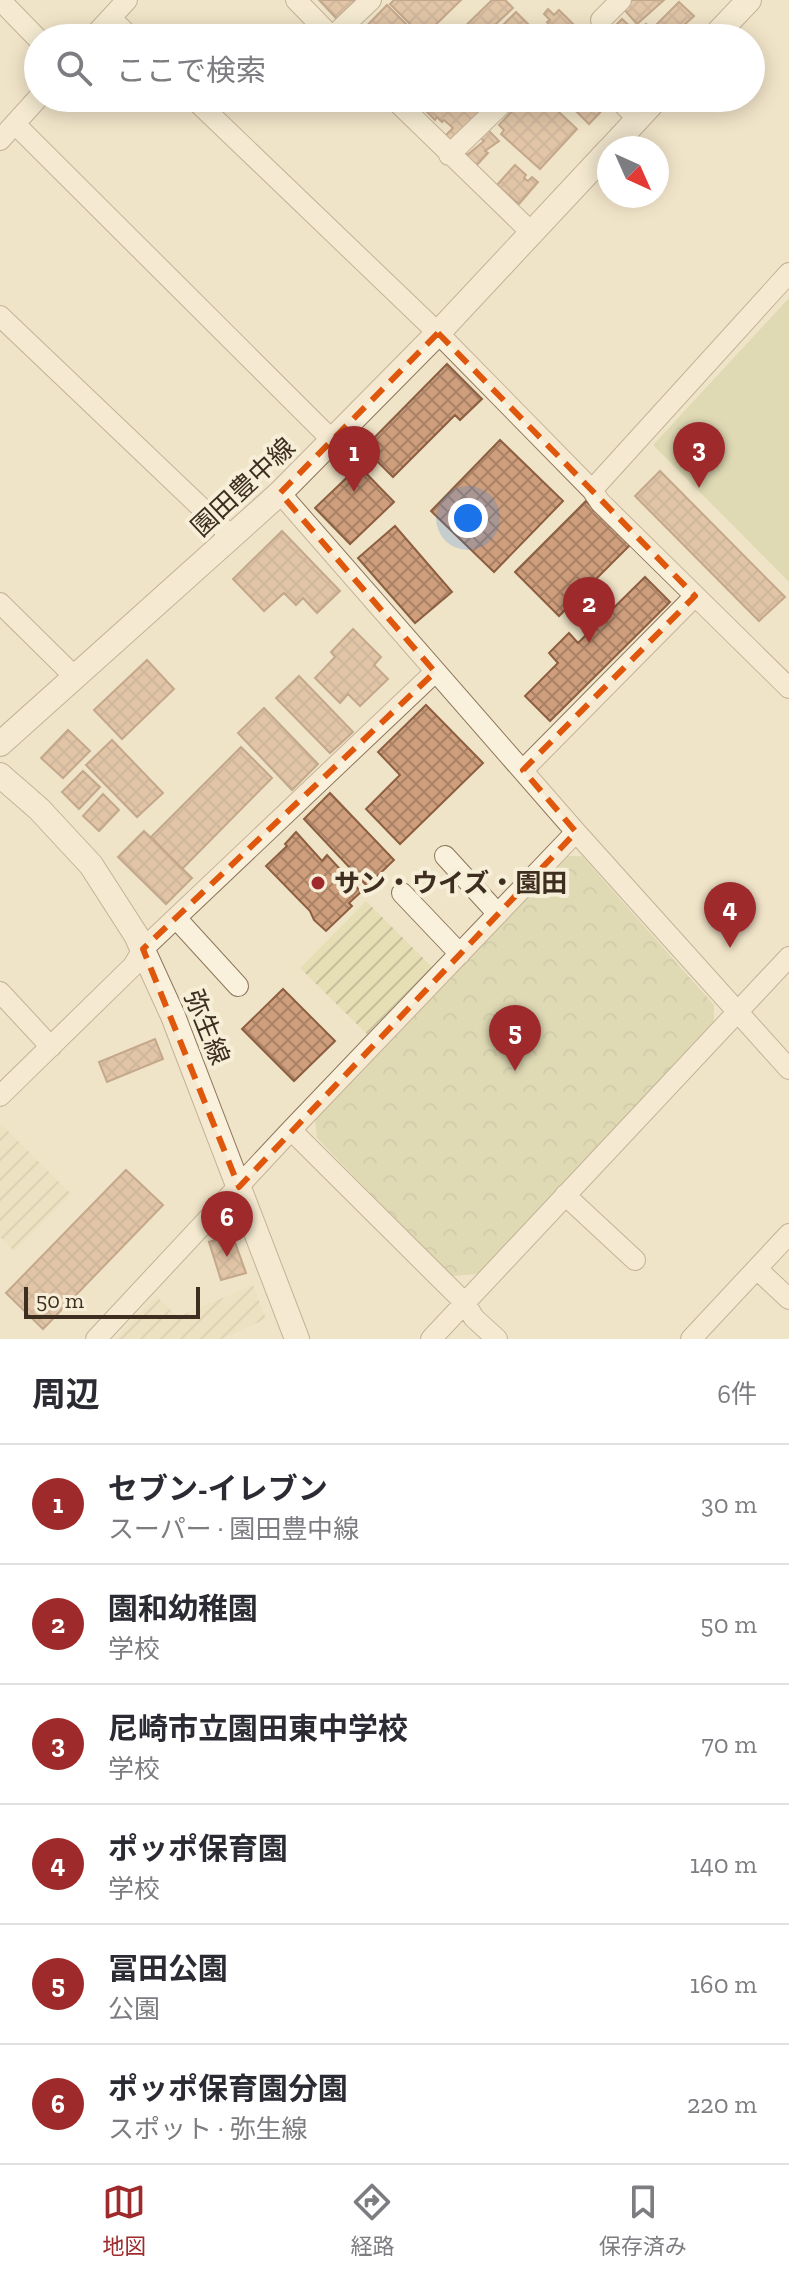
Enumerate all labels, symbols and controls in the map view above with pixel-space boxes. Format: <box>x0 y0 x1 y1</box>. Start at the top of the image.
search box <box>24 24 765 112</box>
icon: search <box>52 46 96 90</box>
text: ここで検索 <box>116 53 266 89</box>
north arrow <box>597 136 669 208</box>
pin: 3 <box>673 422 725 488</box>
pin: 1 <box>328 426 380 492</box>
street label: 園田豊中線 <box>185 431 301 543</box>
your location <box>448 498 488 538</box>
pin: 2 <box>563 577 615 643</box>
place label: サン・ウイズ・園田 <box>334 867 567 899</box>
marker: サン・ウイズ・園田 <box>309 874 327 892</box>
pin: 4 <box>704 882 756 948</box>
street label: 弥生線 <box>178 985 236 1069</box>
pin: 5 <box>489 1005 541 1071</box>
pin: 6 <box>201 1191 253 1257</box>
scale bar <box>24 1283 200 1319</box>
text: 50 m <box>36 1287 84 1314</box>
text: 周辺 <box>32 1374 100 1415</box>
text: 6件 <box>717 1378 757 1410</box>
text: セブン-イレブン <box>108 1471 328 1507</box>
text: 1 <box>53 1488 63 1520</box>
text: 30 m <box>701 1488 757 1520</box>
text: スーパー · 園田豊中線 <box>108 1513 359 1545</box>
text: 園和幼稚園 <box>108 1591 258 1627</box>
text: 2 <box>51 1608 65 1640</box>
text: 50 m <box>700 1608 757 1640</box>
text: 学校 <box>108 1633 160 1665</box>
text: 尼崎市立園田東中学校 <box>108 1711 408 1747</box>
text: 3 <box>51 1728 65 1760</box>
text: 70 m <box>701 1728 757 1760</box>
text: 学校 <box>108 1753 160 1785</box>
text: ポッポ保育園 <box>108 1831 288 1867</box>
text: 4 <box>51 1848 65 1880</box>
text: 140 m <box>690 1848 757 1880</box>
text: 学校 <box>108 1873 160 1905</box>
text: 冨田公園 <box>108 1951 228 1987</box>
text: 5 <box>51 1968 65 2000</box>
text: 160 m <box>690 1968 757 2000</box>
text: 公園 <box>108 1993 160 2025</box>
text: ポッポ保育園分園 <box>108 2071 348 2107</box>
text: 6 <box>51 2088 65 2120</box>
text: 220 m <box>687 2088 757 2120</box>
text: スポット · 弥生線 <box>108 2113 308 2145</box>
tab: 地図 <box>102 2180 146 2260</box>
tab: 経路 <box>350 2180 395 2260</box>
tab: 保存済み <box>599 2180 687 2260</box>

